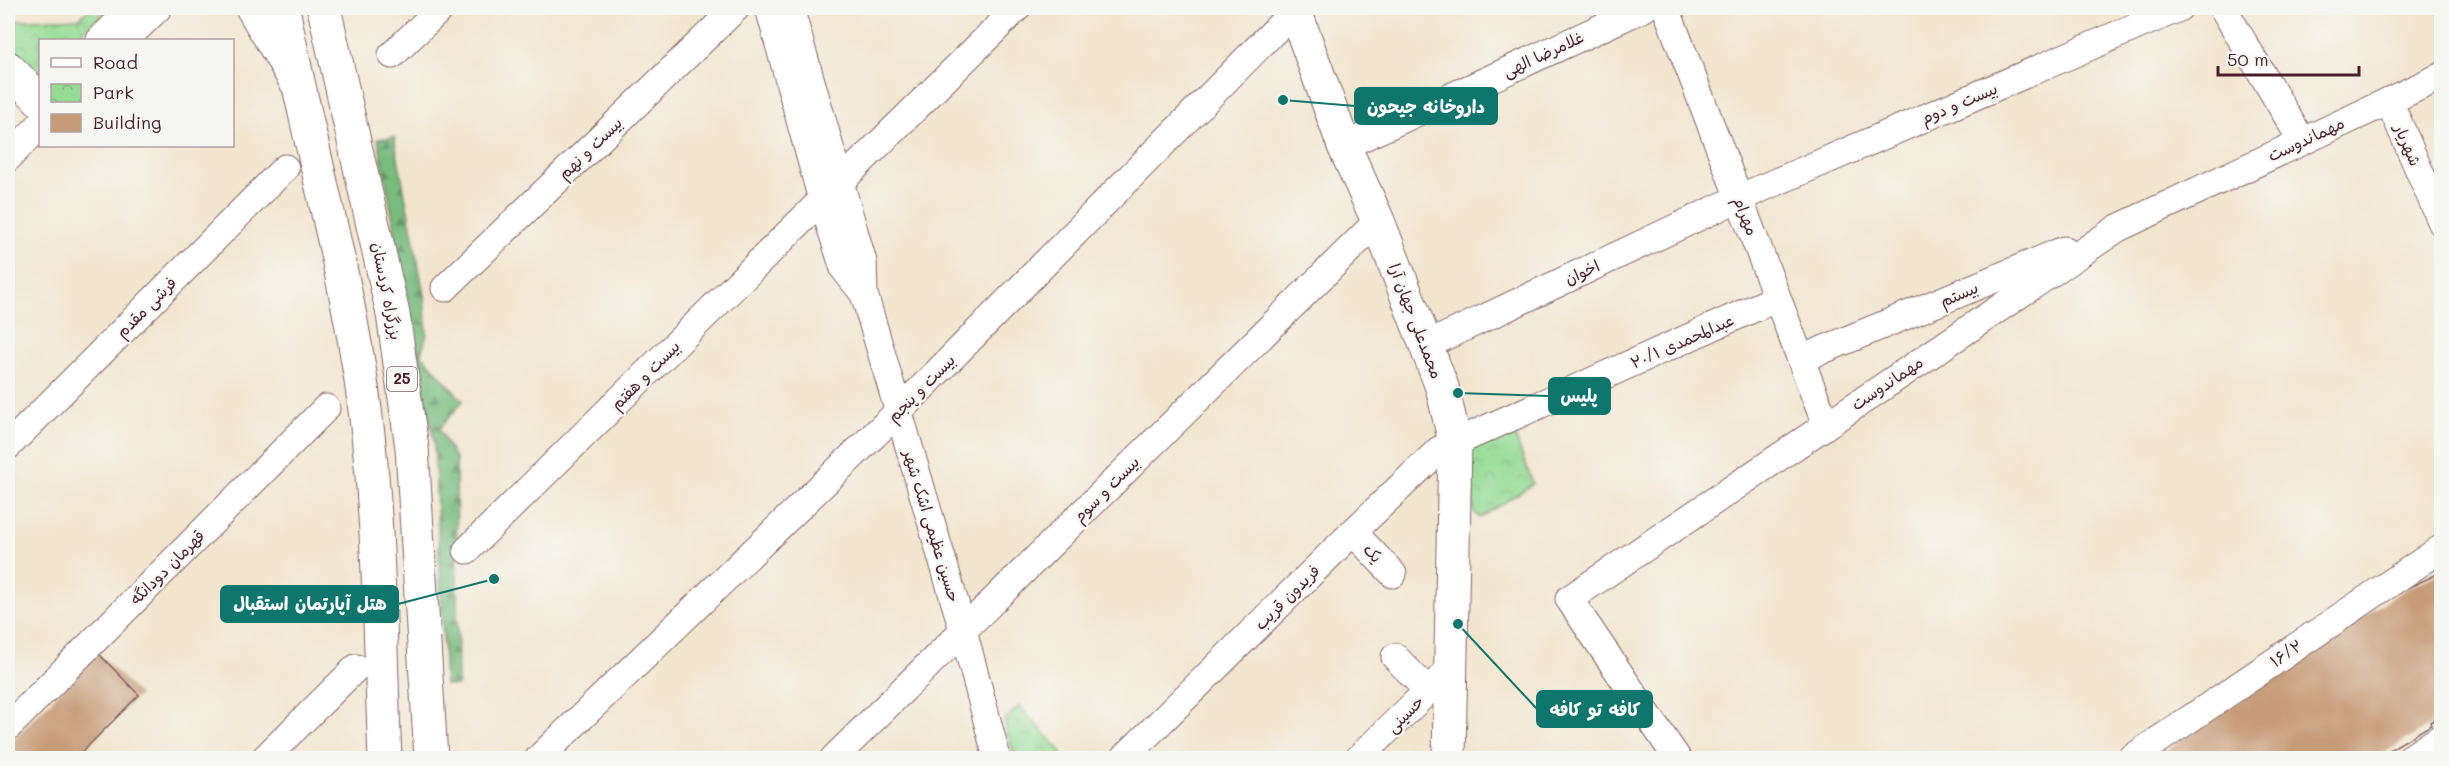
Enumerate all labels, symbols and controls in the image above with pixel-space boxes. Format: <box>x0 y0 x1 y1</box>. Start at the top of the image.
street label: غلامرضا الهی <box>1499 26 1587 82</box>
legend <box>39 39 234 147</box>
scale bar <box>2218 39 2359 77</box>
text: 50 m <box>2227 47 2269 71</box>
text: Road <box>93 50 138 74</box>
street label: بیست و دوم <box>1917 77 2002 131</box>
text: Park <box>93 80 134 104</box>
callout: داروخانه جیحون <box>1355 88 1497 124</box>
text: داروخانه جیحون <box>1367 94 1485 119</box>
text: Building <box>93 110 161 134</box>
street label: بیست و نهم <box>553 112 628 186</box>
street label: مهماندوست <box>2264 112 2348 165</box>
street label: شهریار <box>2389 119 2427 169</box>
street label: مهرام <box>1727 193 1763 239</box>
street label: بزرگراه کردستان <box>368 240 407 342</box>
street label: اخوان <box>1561 254 1603 290</box>
street label: محمدعلی جهان آرا <box>1384 260 1448 382</box>
street label: فرشی مقدم <box>111 272 183 344</box>
street label: بیستم <box>1936 276 1982 314</box>
street label: عبدالمحمدی ۲۰/۱ <box>1627 308 1737 373</box>
street label: بیست و هفتم <box>606 336 686 416</box>
street label: بیست و پنجم <box>882 349 961 428</box>
street label: مهماندوست <box>1847 351 1927 414</box>
road number: 25 <box>387 367 417 391</box>
callout: پلیس <box>1549 378 1610 414</box>
text: پلیس <box>1560 383 1598 408</box>
street label: حسین عظیمی اشک شهر <box>898 445 966 605</box>
street label: بیست و سوم <box>1068 451 1146 529</box>
street label: قهرمان دودانگه <box>125 525 209 609</box>
street label: یک <box>1359 539 1387 567</box>
street label: فریدون قریب <box>1250 560 1324 634</box>
callout: هتل آپارتمان استقبال <box>221 586 398 622</box>
text: هتل آپارتمان استقبال <box>233 591 387 616</box>
street label: ۱۶/۲ <box>2265 634 2306 671</box>
street label: حسینی <box>1381 690 1429 738</box>
callout: کافه تو کافه <box>1537 691 1652 727</box>
text: کافه تو کافه <box>1550 697 1640 721</box>

